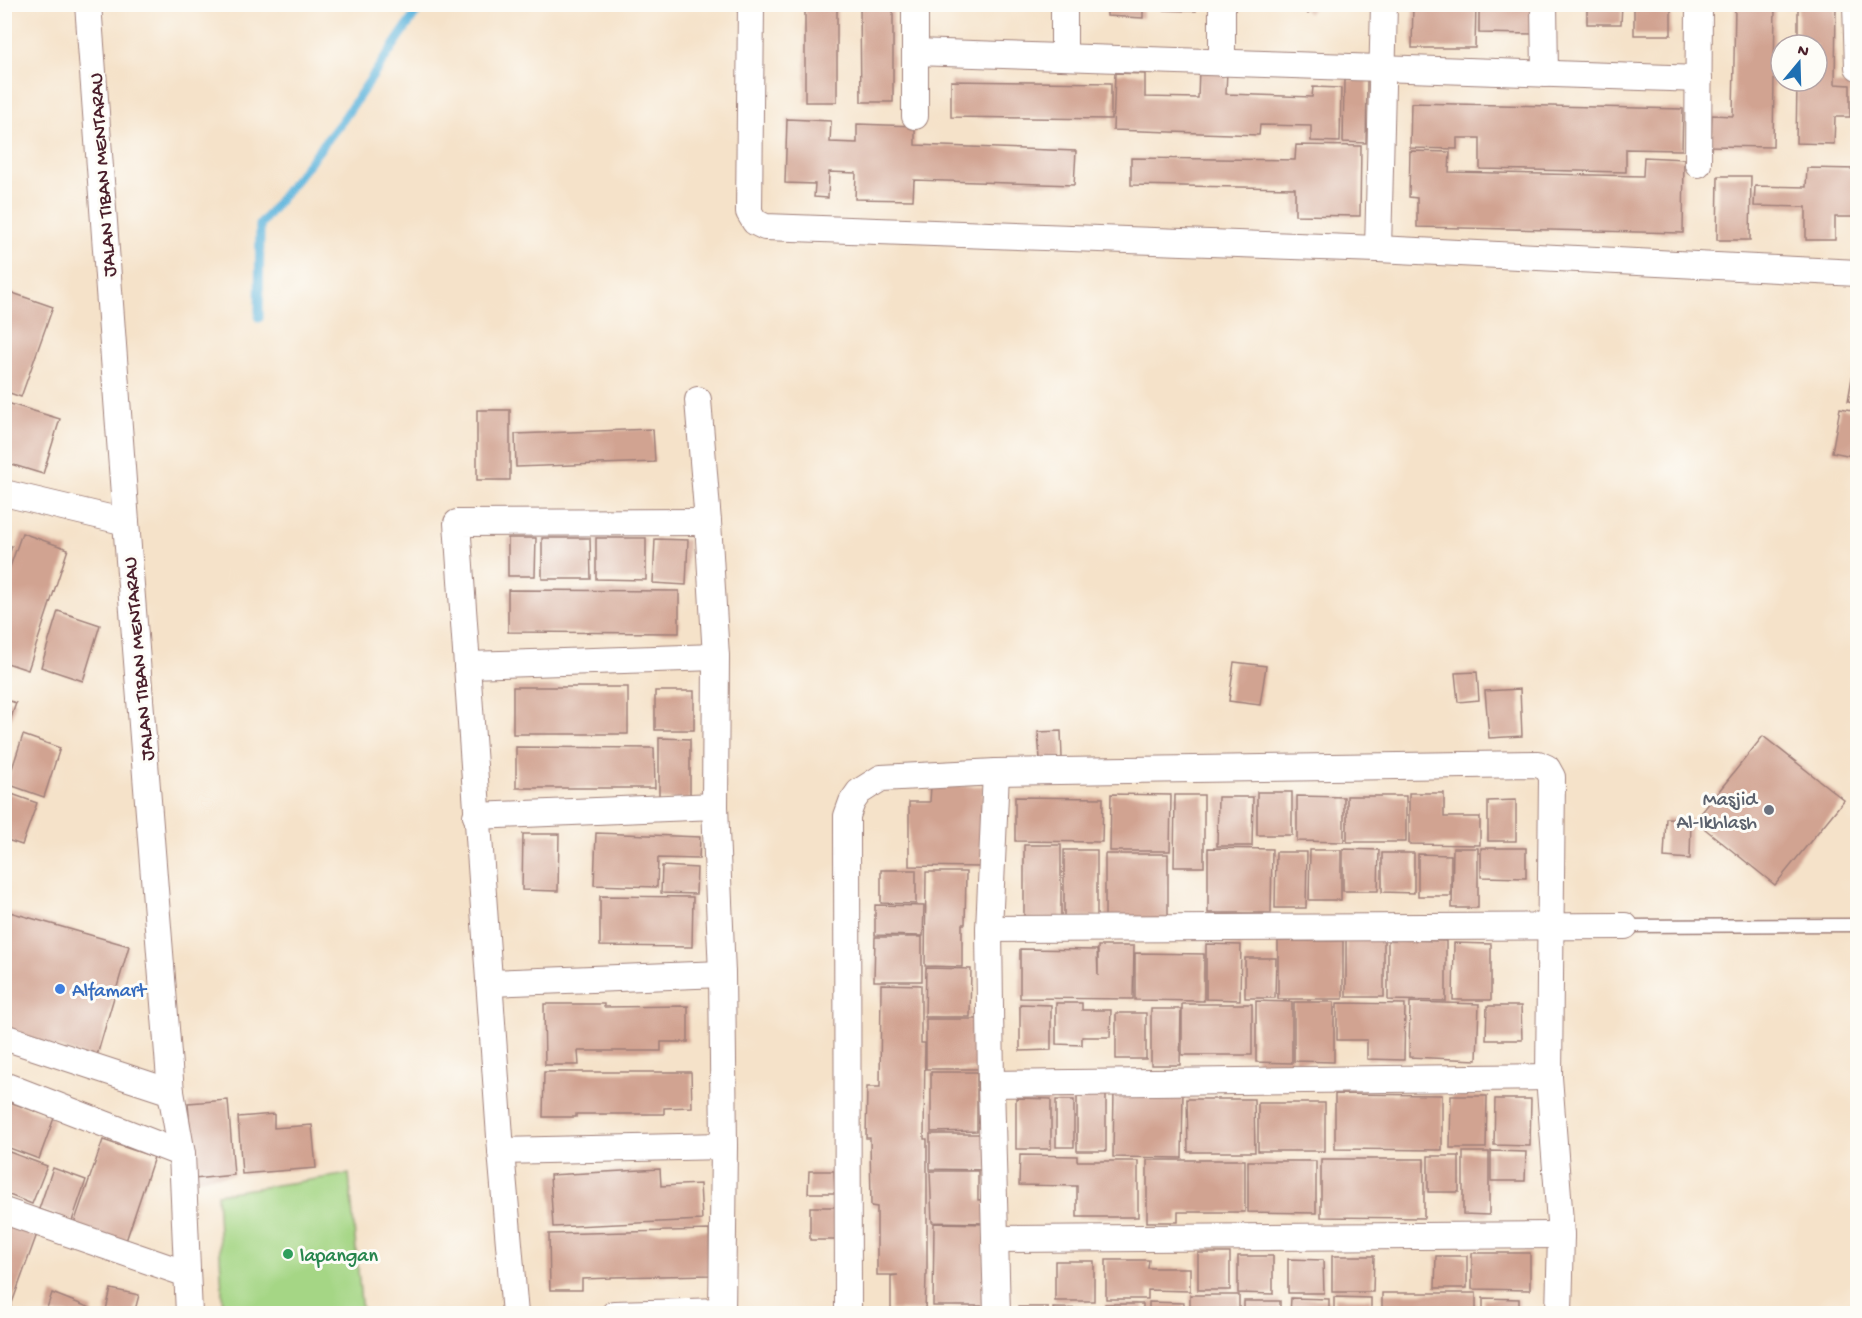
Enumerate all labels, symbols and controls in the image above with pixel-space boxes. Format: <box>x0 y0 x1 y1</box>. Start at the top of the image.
north arrow <box>1769 33 1829 93</box>
text: N <box>1795 41 1811 63</box>
street label: JALAN TIBAN MENTARAU <box>86 72 123 277</box>
street label: JALAN TIBAN MENTARAU <box>120 556 161 761</box>
place label: Masjid Al-Ikhlash <box>1676 790 1759 836</box>
marker: Masjid Al-Ikhlash <box>1762 803 1776 817</box>
place label: Alfamart <box>72 981 148 1004</box>
marker: Alfamart <box>53 982 67 996</box>
place label: lapangan <box>300 1246 378 1269</box>
marker: lapangan <box>281 1247 295 1261</box>

